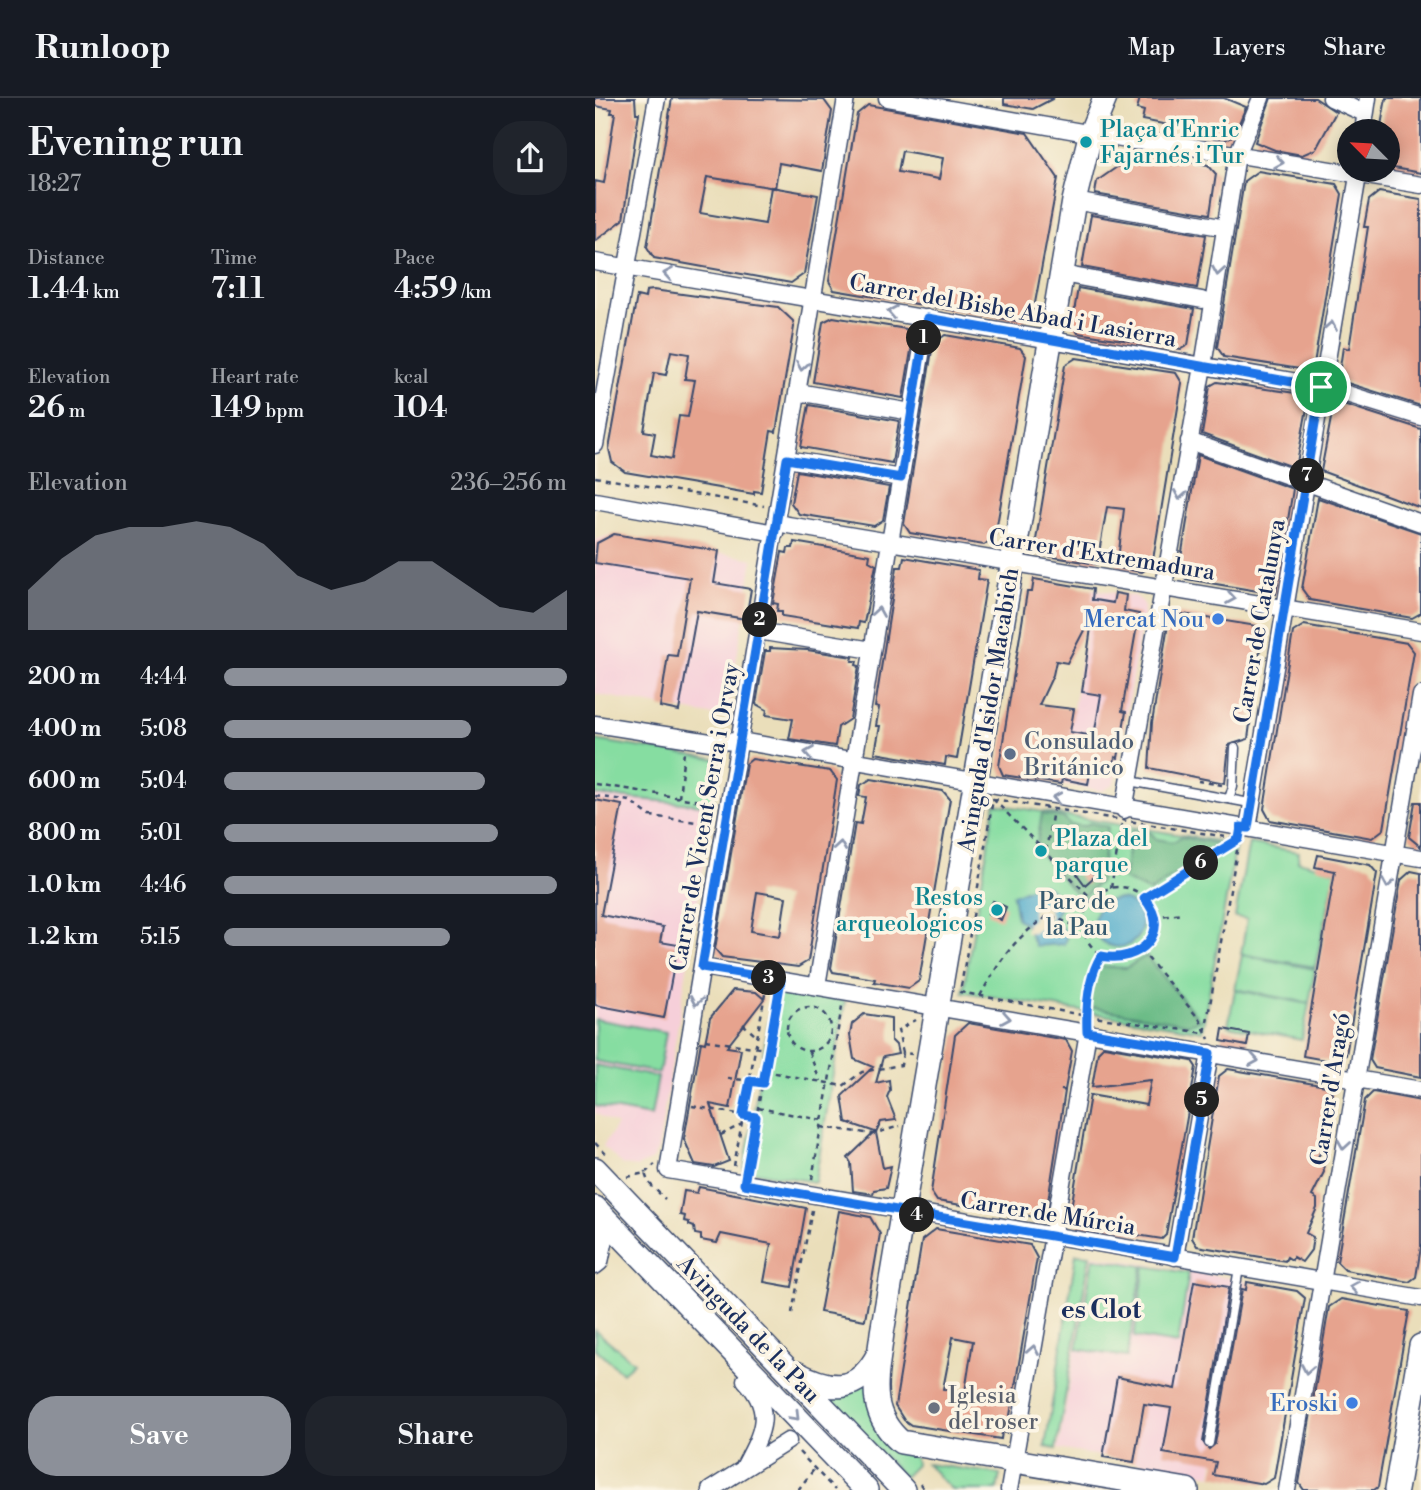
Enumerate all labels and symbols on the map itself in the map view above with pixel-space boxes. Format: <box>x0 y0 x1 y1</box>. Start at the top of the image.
place label: Plaça d'Enric Fajarnés i Tur <box>1100 116 1245 170</box>
north arrow <box>1337 119 1400 182</box>
marker: Plaça d'Enric Fajarnés i Tur <box>1078 134 1094 150</box>
one-way arrow <box>1273 154 1285 169</box>
one-way arrow <box>1211 265 1226 277</box>
one-way arrow <box>662 267 674 282</box>
street label: Carrer del Bisbe Abad i Lasierra <box>847 268 1179 354</box>
one-way arrow <box>886 305 898 320</box>
pin: 1 <box>907 320 941 356</box>
one-way arrow <box>1323 320 1338 332</box>
pin <box>1291 357 1351 417</box>
one-way arrow <box>795 360 810 372</box>
pin: 7 <box>1289 458 1325 494</box>
one-way arrow <box>1173 489 1188 501</box>
street label: Carrer de Catalunya <box>1228 516 1292 726</box>
street label: Carrer d'Extremadura <box>987 523 1217 587</box>
street label: Avinguda d'Isidor Macabich <box>952 565 1025 856</box>
one-way arrow <box>1225 590 1237 605</box>
pin: 2 <box>743 602 777 638</box>
one-way arrow <box>870 606 885 618</box>
place label: Mercat Nou <box>1083 606 1204 634</box>
marker: Mercat Nou <box>1210 611 1226 627</box>
street label: Carrer de Vicent Serra i Orvay <box>664 660 746 973</box>
place label: Consulado Británico <box>1023 728 1134 782</box>
one-way arrow <box>803 746 815 761</box>
marker: Consulado Británico <box>1002 746 1018 762</box>
one-way arrow <box>1051 791 1063 806</box>
place label: Plaza del parque <box>1055 825 1148 879</box>
one-way arrow <box>832 840 847 852</box>
marker: Plaza del parque <box>1033 843 1049 859</box>
pin: 6 <box>1183 846 1219 880</box>
one-way arrow <box>1381 877 1396 889</box>
place label: Restos arqueologicos <box>836 884 983 938</box>
park label: Parc de la Pau <box>1039 888 1115 942</box>
marker: Restos arqueologicos <box>989 902 1005 918</box>
pin: 3 <box>751 960 787 996</box>
one-way arrow <box>689 996 704 1007</box>
one-way arrow <box>1000 1010 1012 1025</box>
street label: Carrer d'Aragó <box>1305 1011 1357 1167</box>
one-way arrow <box>1248 1052 1260 1067</box>
pin: 5 <box>1185 1082 1219 1118</box>
one-way arrow <box>1337 1139 1352 1150</box>
street label: Carrer de Múrcia <box>958 1186 1138 1242</box>
pin: 4 <box>899 1198 935 1232</box>
street label: Avinguda de la Pau <box>670 1250 826 1409</box>
one-way arrow <box>1348 1280 1360 1295</box>
district label: es Clot <box>1061 1294 1142 1326</box>
one-way arrow <box>1025 1344 1040 1356</box>
one-way arrow <box>1301 1363 1316 1375</box>
place label: Iglesia del roser <box>948 1382 1039 1436</box>
place label: Eroski <box>1270 1390 1338 1418</box>
marker: Eroski <box>1344 1395 1360 1411</box>
marker: Iglesia del roser <box>926 1400 942 1416</box>
one-way arrow <box>787 1408 800 1421</box>

